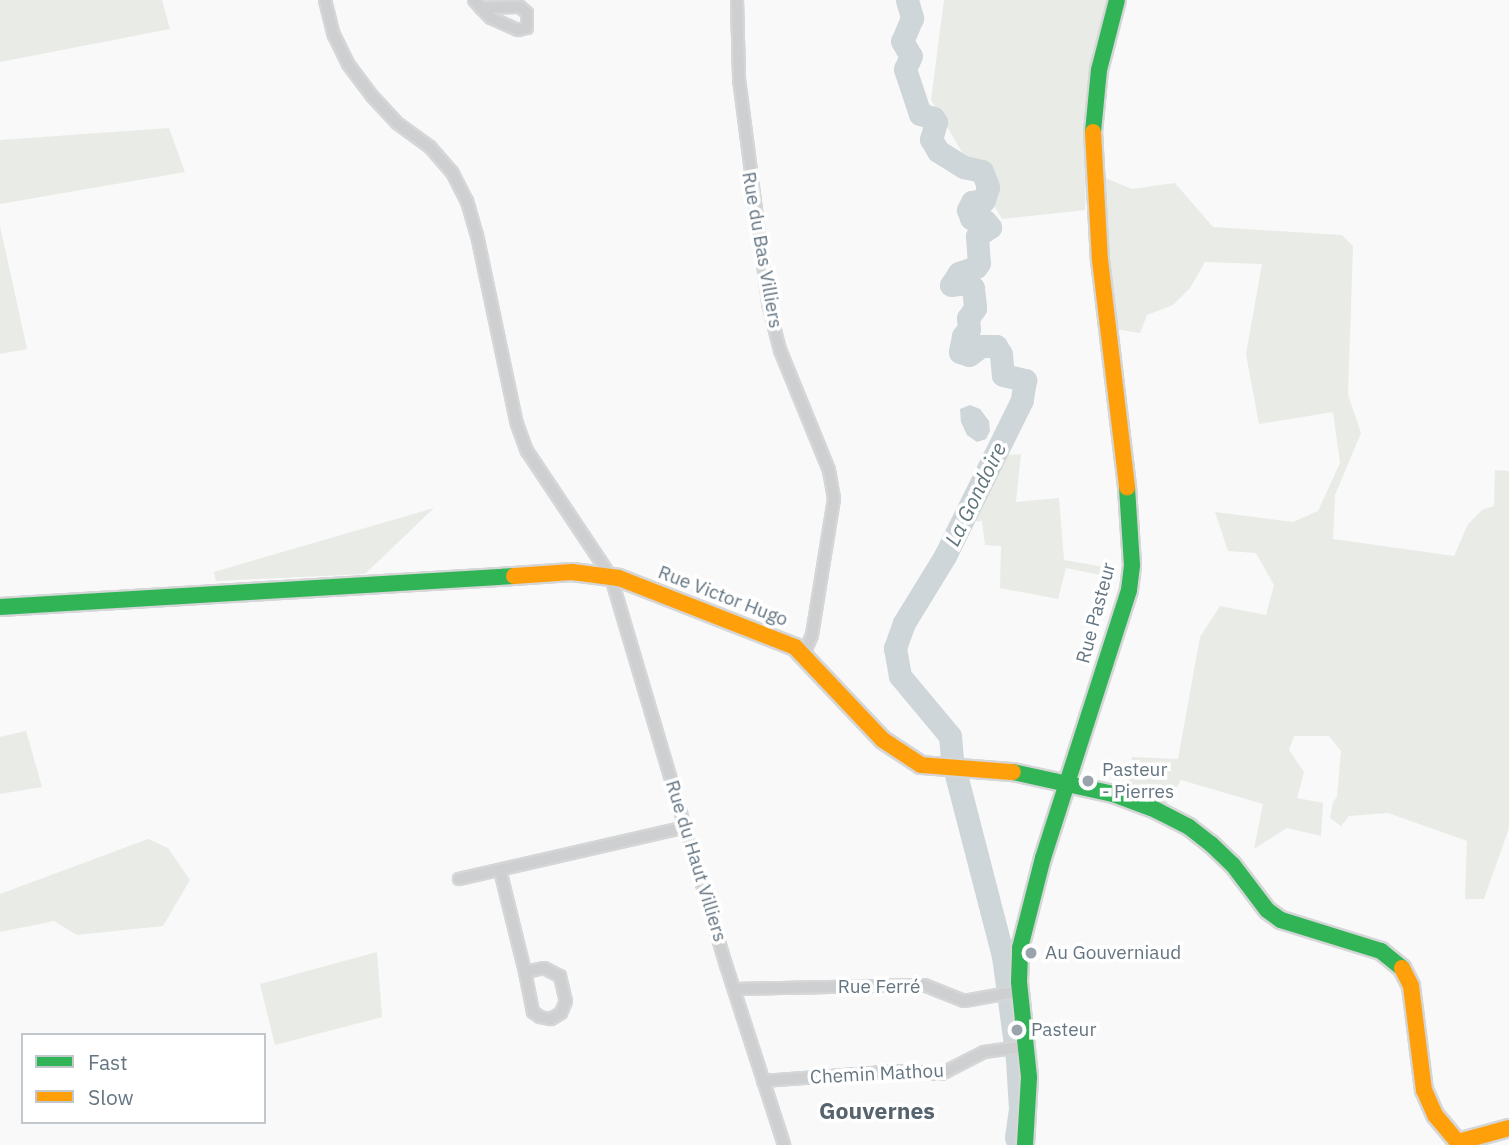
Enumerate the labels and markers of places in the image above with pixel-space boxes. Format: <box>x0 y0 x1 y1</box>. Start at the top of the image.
place label: Pasteur - Pierres <box>1102 759 1174 803</box>
marker: Pasteur - Pierres <box>1080 773 1096 789</box>
place label: Au Gouverniaud <box>1045 942 1181 964</box>
marker: Au Gouverniaud <box>1023 945 1039 961</box>
place label: Pasteur <box>1031 1019 1096 1041</box>
marker: Pasteur <box>1009 1022 1025 1038</box>

